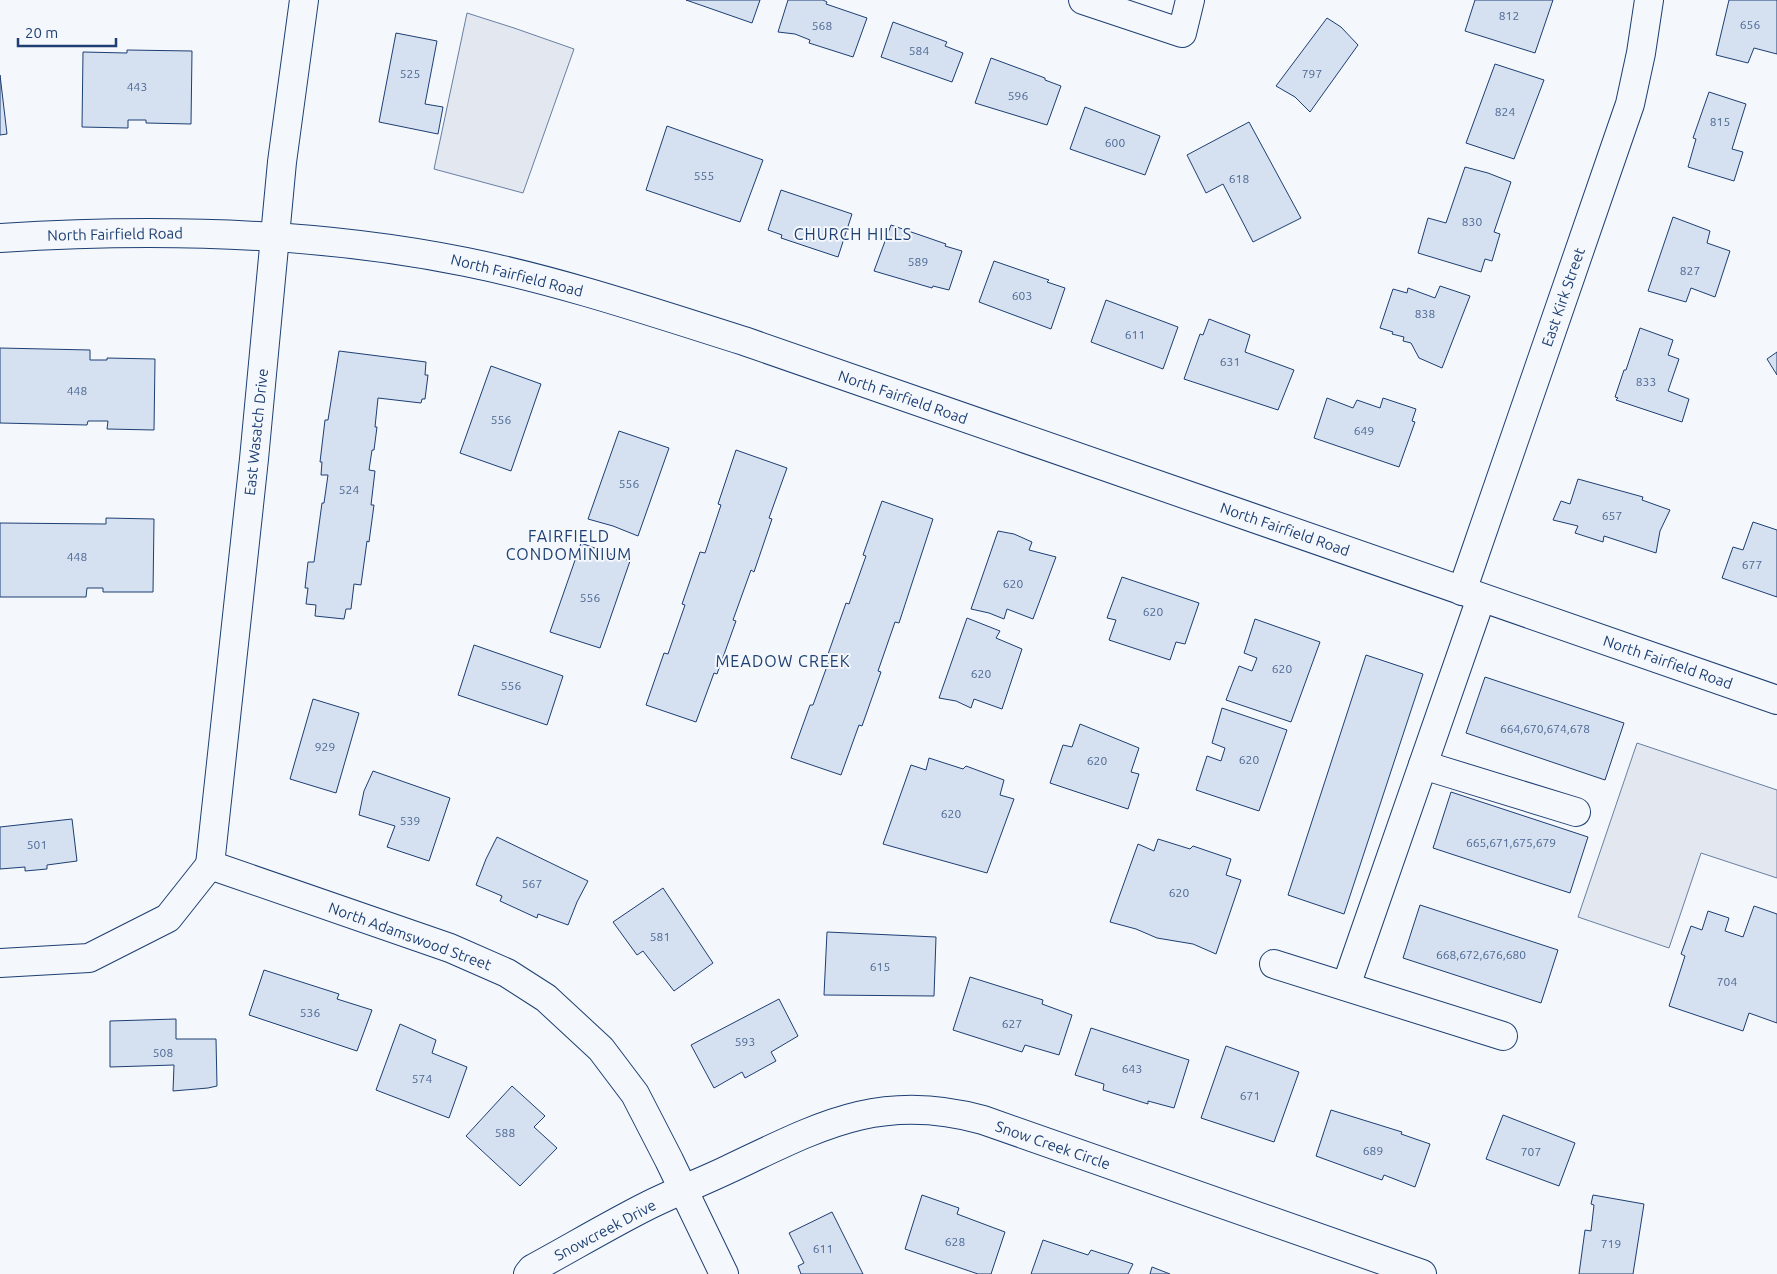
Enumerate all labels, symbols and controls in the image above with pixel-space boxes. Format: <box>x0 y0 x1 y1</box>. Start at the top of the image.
house number: 812 <box>1499 9 1519 22</box>
scale bar <box>18 15 115 47</box>
house number: 656 <box>1740 18 1760 31</box>
house number: 568 <box>812 19 832 32</box>
text: 20 m <box>25 24 58 41</box>
house number: 584 <box>909 44 929 57</box>
house number: 525 <box>400 67 420 80</box>
house number: 797 <box>1302 67 1322 80</box>
house number: 443 <box>127 80 147 93</box>
house number: 596 <box>1008 89 1028 102</box>
house number: 824 <box>1495 105 1515 118</box>
house number: 815 <box>1710 115 1730 128</box>
house number: 600 <box>1105 136 1125 149</box>
house number: 555 <box>694 169 714 182</box>
house number: 618 <box>1229 172 1249 185</box>
house number: 830 <box>1462 215 1482 228</box>
street label: North Fairfield Road <box>47 224 183 244</box>
district label: CHURCH HILLS <box>794 225 912 243</box>
street label: East Kirk Street <box>1538 245 1588 349</box>
street label: North Fairfield Road <box>449 250 585 300</box>
house number: 589 <box>908 255 928 268</box>
house number: 827 <box>1680 264 1700 277</box>
house number: 603 <box>1012 289 1032 302</box>
house number: 838 <box>1415 307 1435 320</box>
house number: 611 <box>1125 328 1145 341</box>
house number: 631 <box>1220 355 1240 368</box>
street label: North Fairfield Road <box>836 367 970 427</box>
street label: East Wasatch Drive <box>241 368 271 496</box>
house number: 833 <box>1636 375 1656 388</box>
house number: 448 <box>67 384 87 397</box>
house number: 556 <box>491 413 511 426</box>
house number: 649 <box>1354 424 1374 437</box>
house number: 556 <box>619 477 639 490</box>
house number: 524 <box>339 483 359 496</box>
street label: North Fairfield Road <box>1218 499 1352 559</box>
house number: 657 <box>1602 509 1622 522</box>
district label: FAIRFIELD CONDOMINIUM <box>506 527 632 563</box>
house number: 448 <box>67 550 87 563</box>
house number: 677 <box>1742 558 1762 571</box>
house number: 620 <box>1003 577 1023 590</box>
house number: 556 <box>580 591 600 604</box>
house number: 620 <box>1143 605 1163 618</box>
street label: North Fairfield Road <box>1601 632 1735 692</box>
district label: MEADOW CREEK <box>715 652 851 670</box>
house number: 620 <box>1272 662 1292 675</box>
house number: 620 <box>971 667 991 680</box>
house number: 556 <box>501 679 521 692</box>
house number: 664,670,674,678 <box>1500 722 1590 735</box>
house number: 929 <box>315 740 335 753</box>
house number: 620 <box>1239 753 1259 766</box>
house number: 620 <box>1087 754 1107 767</box>
house number: 620 <box>941 807 961 820</box>
house number: 539 <box>400 814 420 827</box>
house number: 665,671,675,679 <box>1466 836 1556 849</box>
house number: 501 <box>27 838 47 851</box>
house number: 567 <box>522 877 542 890</box>
house number: 620 <box>1169 886 1189 899</box>
street label: North Adamswood Street <box>326 899 494 973</box>
house number: 581 <box>650 930 670 943</box>
house number: 668,672,676,680 <box>1436 948 1526 961</box>
house number: 615 <box>870 960 890 973</box>
house number: 704 <box>1717 975 1737 988</box>
house number: 536 <box>300 1006 320 1019</box>
house number: 627 <box>1002 1017 1022 1030</box>
house number: 593 <box>735 1035 755 1048</box>
house number: 508 <box>153 1046 173 1059</box>
house number: 643 <box>1122 1062 1142 1075</box>
house number: 574 <box>412 1072 432 1085</box>
house number: 671 <box>1240 1089 1260 1102</box>
street label: Snow Creek Circle <box>993 1117 1113 1173</box>
house number: 588 <box>495 1126 515 1139</box>
house number: 689 <box>1363 1144 1383 1157</box>
house number: 707 <box>1521 1145 1541 1158</box>
street label: Snowcreek Drive <box>551 1196 659 1264</box>
house number: 628 <box>945 1235 965 1248</box>
house number: 719 <box>1601 1237 1621 1250</box>
house number: 611 <box>813 1242 833 1255</box>

